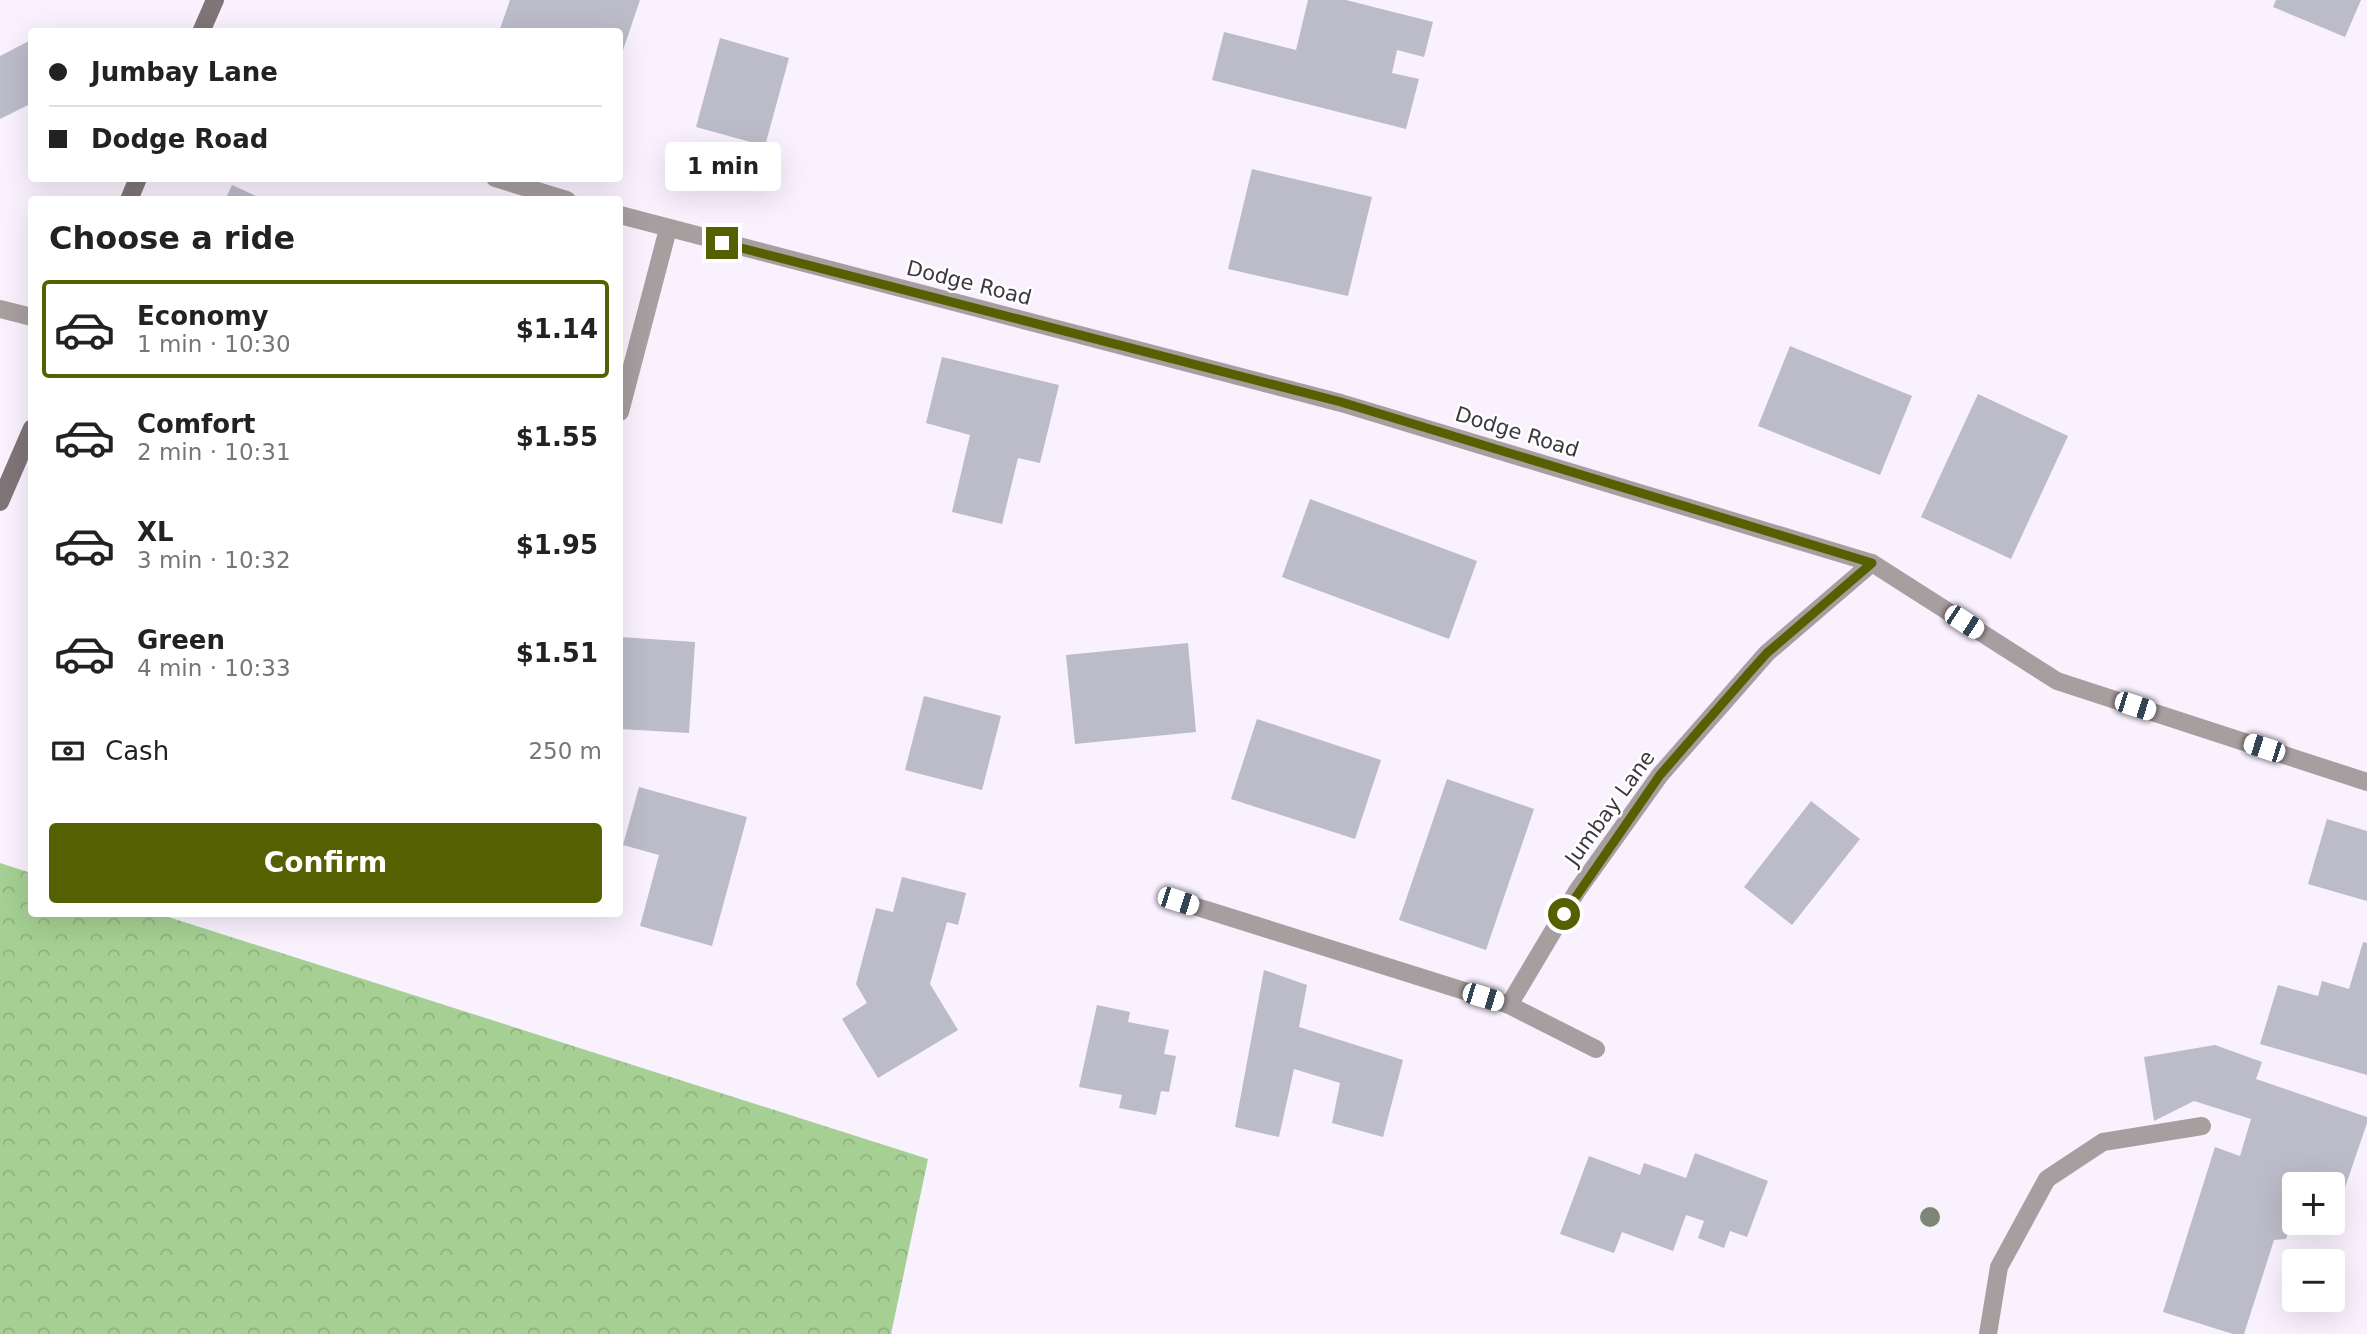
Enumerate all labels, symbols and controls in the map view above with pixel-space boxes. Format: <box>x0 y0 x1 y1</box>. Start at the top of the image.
text: Jumbay Lane <box>91 57 278 87</box>
text: Dodge Road <box>91 124 268 154</box>
callout: 1 min <box>664 142 780 190</box>
text: 1 min <box>687 153 759 179</box>
text: Choose a ride <box>49 219 295 257</box>
route end <box>706 227 738 259</box>
street label: Dodge Road <box>904 256 1034 310</box>
icon: car <box>53 298 116 361</box>
text: Economy <box>137 301 268 331</box>
text: $1.14 <box>516 314 598 344</box>
text: 1 min · 10:30 <box>137 331 291 357</box>
street label: Dodge Road <box>1452 402 1582 462</box>
icon: car <box>53 406 116 469</box>
text: Comfort <box>137 409 255 439</box>
text: $1.55 <box>516 422 598 452</box>
text: 2 min · 10:31 <box>137 439 291 465</box>
icon: car <box>53 514 116 577</box>
text: XL <box>137 517 174 547</box>
text: $1.95 <box>516 530 598 560</box>
text: 3 min · 10:32 <box>137 547 291 573</box>
car <box>1941 602 1988 642</box>
icon: car <box>53 622 116 685</box>
text: Green <box>137 625 225 655</box>
text: $1.51 <box>516 638 598 668</box>
text: 4 min · 10:33 <box>137 655 291 681</box>
car <box>2112 690 2159 722</box>
icon: cash <box>49 732 87 770</box>
car <box>2241 732 2288 764</box>
text: Cash <box>105 736 169 766</box>
text: 250 m <box>528 738 602 764</box>
street label: Jumbay Lane <box>1559 746 1660 872</box>
button: Confirm <box>49 823 602 903</box>
car <box>1155 885 1202 917</box>
route start <box>1548 898 1580 930</box>
car <box>1460 981 1507 1013</box>
map controls <box>2282 1172 2345 1312</box>
button: + <box>2282 1172 2345 1235</box>
button: − <box>2282 1249 2345 1312</box>

